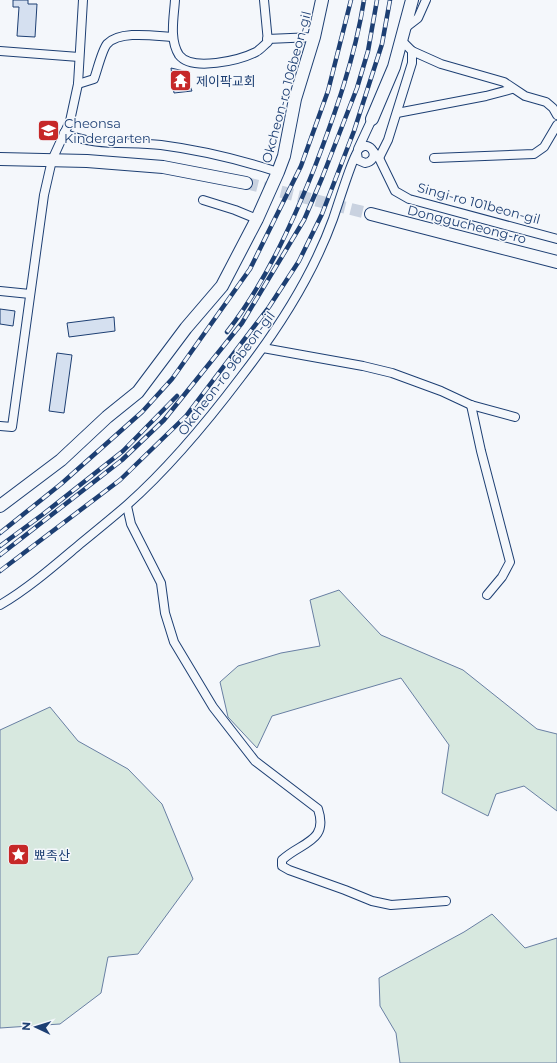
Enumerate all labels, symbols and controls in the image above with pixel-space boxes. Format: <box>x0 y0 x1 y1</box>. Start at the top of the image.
street label: Okcheon-ro 106beon-gil <box>258 9 314 165</box>
temple icon: 제이팍교회 <box>167 68 193 94</box>
place label: 제이팍교회 <box>196 73 256 89</box>
place label: Cheonsa Kindergarten <box>64 115 151 146</box>
school or university icon: Cheonsa Kindergarten <box>35 117 61 143</box>
street label: Singi-ro 101beon-gil <box>416 179 542 227</box>
street label: Donggucheong-ro <box>406 201 528 247</box>
street label: Okcheon-ro 96beon-gil <box>174 308 278 438</box>
place icon: 뾰족산 <box>5 842 31 868</box>
place label: 뾰족산 <box>34 847 70 863</box>
north arrow <box>16 1007 56 1047</box>
text: N <box>19 1021 33 1031</box>

